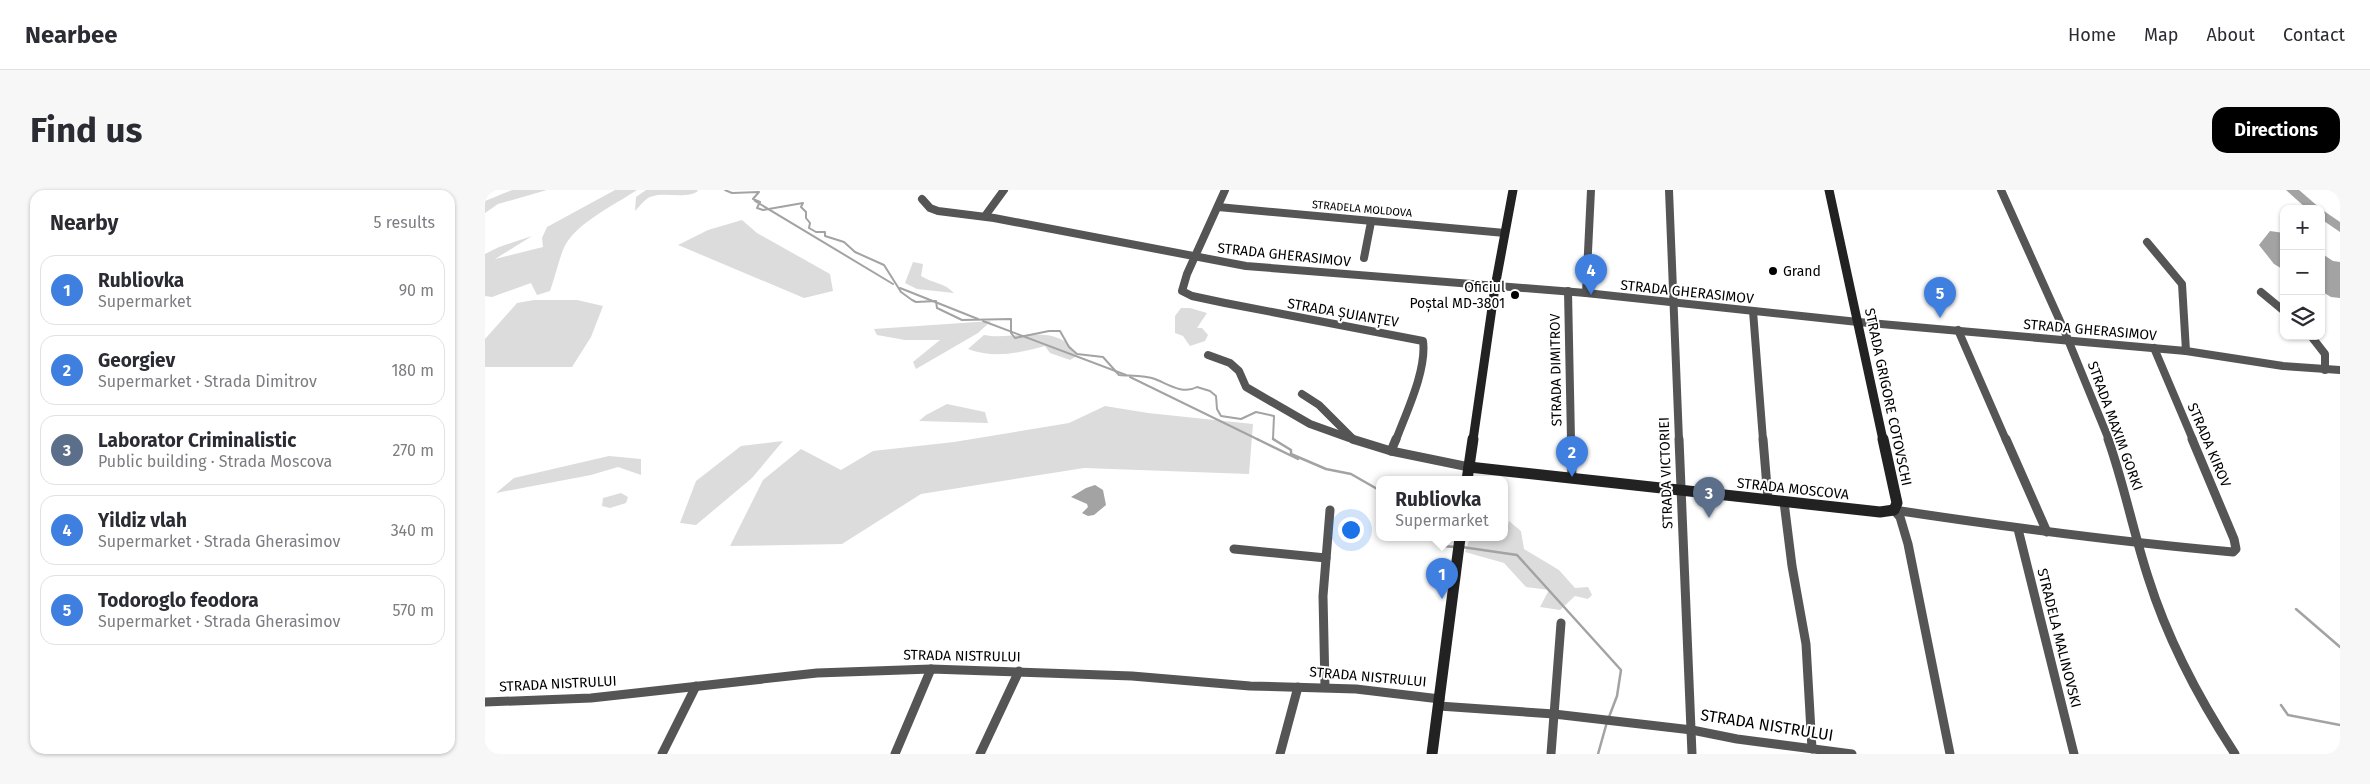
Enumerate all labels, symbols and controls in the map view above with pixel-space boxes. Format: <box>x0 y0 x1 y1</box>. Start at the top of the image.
text: Nearbee <box>25 21 118 49</box>
text: Home <box>2068 24 2116 46</box>
text: Map <box>2144 24 2178 46</box>
text: About <box>2206 24 2255 46</box>
text: Contact <box>2283 24 2345 46</box>
button: Directions <box>2212 107 2340 153</box>
text: Find us <box>30 109 142 151</box>
street label: STRADELA MOLDOVA <box>1311 198 1413 220</box>
map controls <box>2280 205 2325 340</box>
button: + <box>2280 205 2325 250</box>
text: Nearby <box>50 210 118 236</box>
text: 5 results <box>374 213 435 232</box>
street label: STRADA GHERASIMOV <box>1217 240 1352 270</box>
button: − <box>2280 250 2325 295</box>
pin: 4 <box>1575 254 1607 295</box>
place label: Grand <box>1783 263 1821 280</box>
marker: Grand <box>1767 265 1779 277</box>
text: Rubliovka <box>98 269 184 292</box>
street label: STRADA GHERASIMOV <box>1620 277 1755 307</box>
pin: 5 <box>1924 277 1956 318</box>
place label: Oficiul Poștal MD-3801 <box>1409 279 1505 313</box>
text: 1 <box>63 281 71 300</box>
text: 90 m <box>399 281 434 300</box>
marker: Oficiul Poștal MD-3801 <box>1509 289 1521 301</box>
text: Supermarket <box>98 292 192 311</box>
street label: STRADA ȘUIANȚEV <box>1286 295 1400 332</box>
button: layers <box>2280 295 2325 340</box>
street label: STRADA GRIGORE COTOVSCHI <box>1861 307 1915 487</box>
street label: STRADA DIMITROV <box>1547 313 1565 427</box>
street label: STRADA GHERASIMOV <box>2023 316 2158 344</box>
text: Georgiev <box>98 349 175 372</box>
street label: STRADA MAXIM GORKI <box>2084 359 2146 493</box>
text: 2 <box>63 361 71 380</box>
text: 180 m <box>391 361 434 380</box>
text: Supermarket · Strada Dimitrov <box>98 372 317 391</box>
street label: STRADA KIROV <box>2184 400 2234 490</box>
street label: STRADA VICTORIEI <box>1656 417 1676 529</box>
text: Laborator Criminalistic <box>98 429 296 452</box>
pin: 2 <box>1556 436 1588 477</box>
text: 3 <box>63 441 71 460</box>
text: 270 m <box>392 441 434 460</box>
text: Public building · Strada Moscova <box>98 452 332 471</box>
street label: STRADA MOSCOVA <box>1736 475 1850 503</box>
popup <box>1376 476 1508 541</box>
pin: 3 <box>1693 477 1725 518</box>
text: Rubliovka <box>1395 488 1481 511</box>
text: Yildiz vlah <box>98 509 187 532</box>
text: Supermarket <box>1395 511 1489 530</box>
your location <box>1338 517 1364 543</box>
text: 4 <box>62 521 72 540</box>
text: 340 m <box>391 521 434 540</box>
text: Supermarket · Strada Gherasimov <box>98 532 340 551</box>
pin: 1 <box>1426 558 1458 599</box>
street label: STRADELA MALINOVSKI <box>2033 567 2085 709</box>
text: Todoroglo feodora <box>98 589 259 612</box>
text: 5 <box>63 601 71 620</box>
text: 570 m <box>393 601 434 620</box>
text: Supermarket · Strada Gherasimov <box>98 612 340 631</box>
street label: STRADA NISTRULUI <box>903 646 1021 666</box>
street label: STRADA NISTRULUI <box>1309 663 1427 691</box>
street label: STRADA NISTRULUI <box>499 672 617 696</box>
street label: STRADA NISTRULUI <box>1699 705 1835 745</box>

